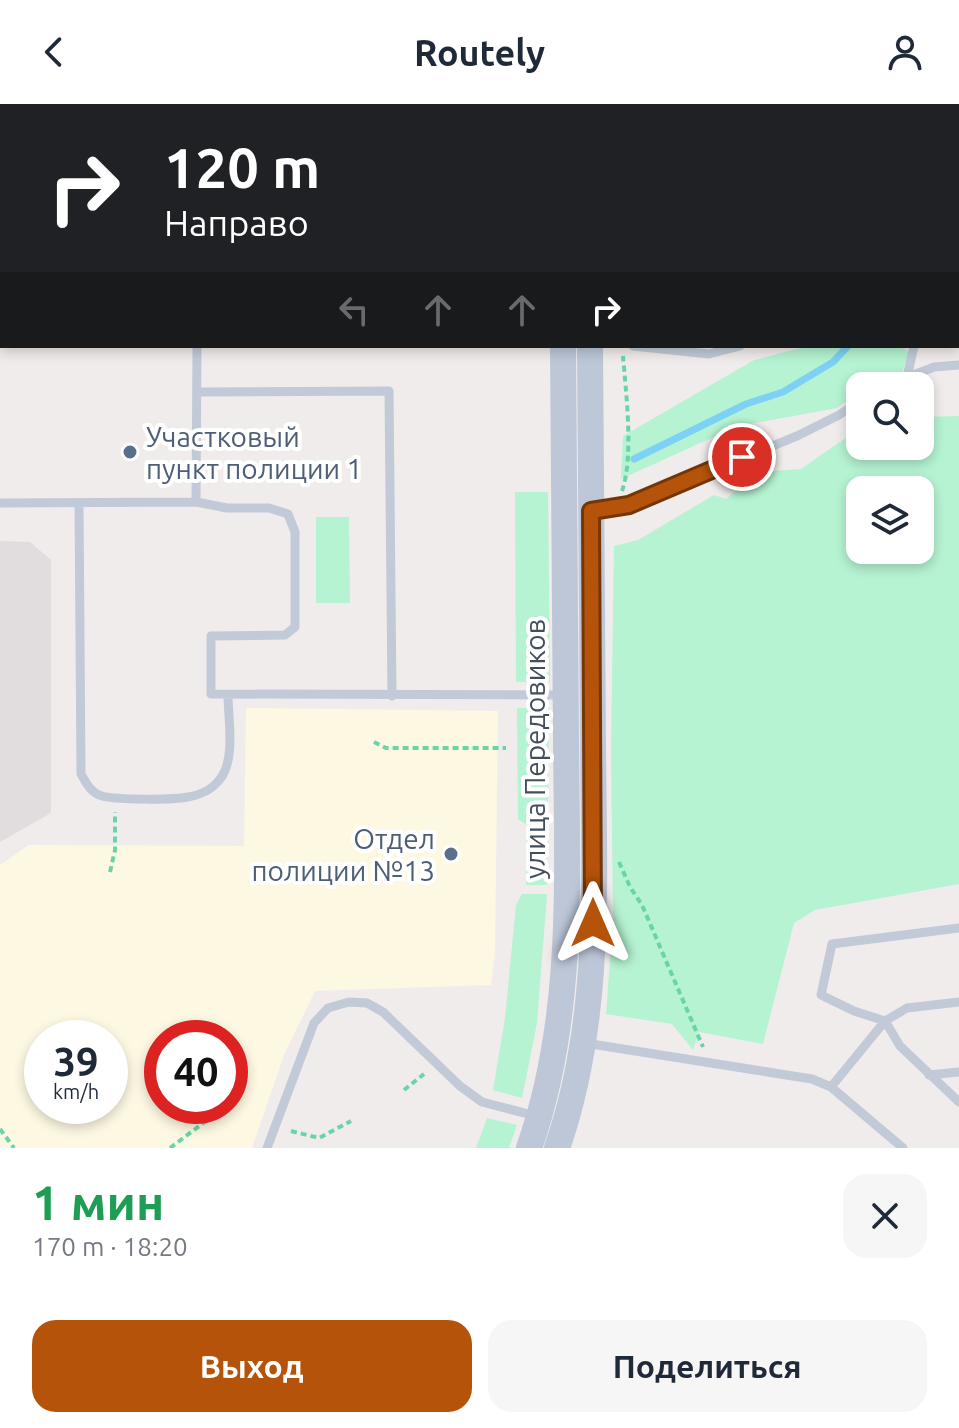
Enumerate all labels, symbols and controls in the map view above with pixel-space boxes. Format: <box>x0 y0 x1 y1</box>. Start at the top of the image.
icon: back <box>32 30 76 74</box>
icon: person <box>883 30 927 74</box>
text: Routely <box>414 32 545 73</box>
icon: right <box>32 136 136 240</box>
text: 120 m <box>164 136 320 199</box>
text: Направо <box>164 202 309 243</box>
icon: left <box>332 288 376 332</box>
icon: ahead <box>416 288 460 332</box>
icon: ahead <box>500 288 544 332</box>
icon: right <box>584 288 628 332</box>
map controls <box>846 372 934 564</box>
button: search <box>846 372 934 460</box>
place label: Участковый пункт полиции 1 <box>146 421 362 484</box>
pin <box>708 423 776 491</box>
icon: arrive <box>720 435 764 479</box>
marker: Участковый пункт полиции 1 <box>121 443 139 461</box>
button: layers <box>846 476 934 564</box>
street label: улица Передовиков <box>519 619 550 879</box>
place label: Отдел полиции №13 <box>251 823 435 886</box>
marker: Отдел полиции №13 <box>442 845 460 863</box>
position arrow <box>551 881 635 965</box>
speed limit sign: 40 <box>144 1020 248 1124</box>
text: 39 <box>53 1039 99 1084</box>
text: km/h <box>53 1080 99 1103</box>
button: close <box>843 1174 927 1258</box>
text: 1 мин <box>32 1175 164 1229</box>
text: 170 m · 18:20 <box>32 1232 188 1261</box>
button: Выход <box>32 1320 472 1412</box>
button: Поделиться <box>488 1320 927 1412</box>

